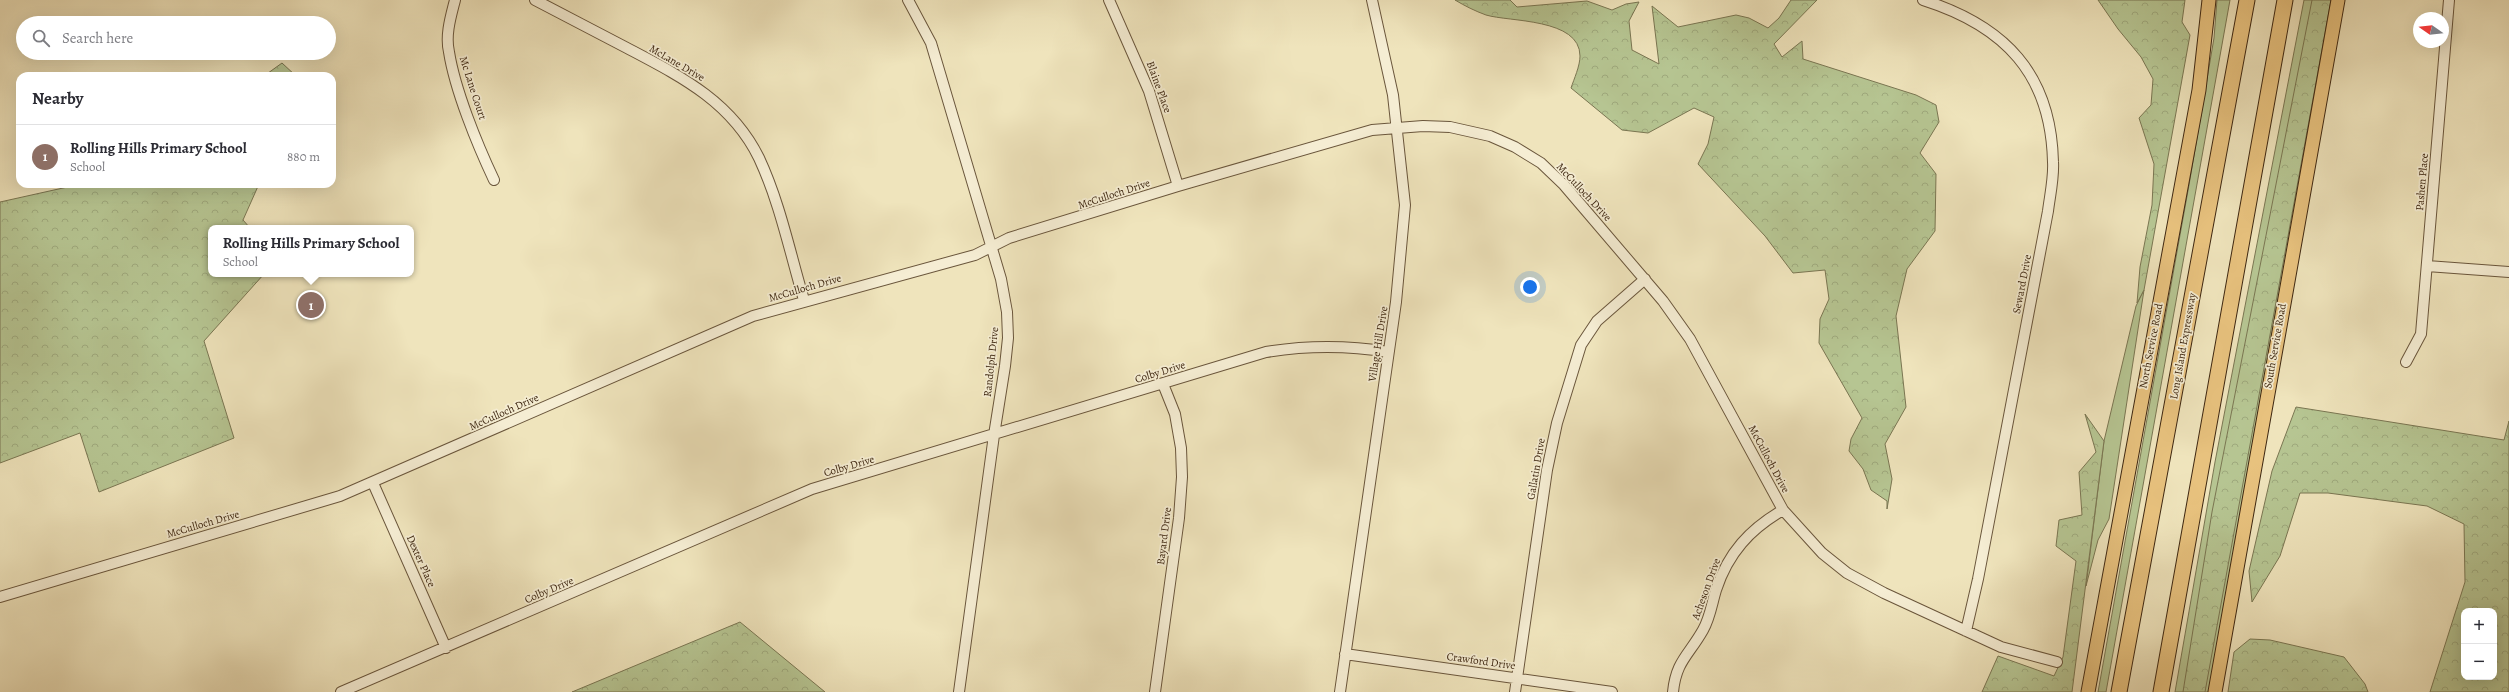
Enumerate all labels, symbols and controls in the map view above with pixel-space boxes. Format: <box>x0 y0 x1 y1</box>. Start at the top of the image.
north arrow <box>2413 12 2449 48</box>
search box <box>16 16 336 60</box>
icon: search <box>30 27 52 49</box>
text: Search here <box>62 28 133 48</box>
street label: McLane Drive <box>646 41 708 85</box>
street label: Mc Lane Court <box>456 54 490 122</box>
street label: Blaine Place <box>1143 59 1175 115</box>
text: Nearby <box>32 87 83 110</box>
text: Rolling Hills Primary School <box>70 138 247 158</box>
text: 1 <box>43 148 47 165</box>
text: 880 m <box>287 148 320 165</box>
street label: Pashen Place <box>2412 153 2432 211</box>
text: School <box>70 158 105 175</box>
street label: McCulloch Drive <box>1553 160 1615 225</box>
street label: McCulloch Drive <box>1076 175 1152 213</box>
popup <box>208 225 414 277</box>
text: Rolling Hills Primary School <box>223 233 399 253</box>
text: School <box>223 253 258 270</box>
street label: Seward Drive <box>2009 253 2035 315</box>
street label: McCulloch Drive <box>767 270 843 306</box>
your location <box>1520 277 1540 297</box>
pin: 1 <box>298 290 324 320</box>
street label: Long Island Expressway <box>2166 292 2200 400</box>
street label: North Service Road <box>2135 302 2167 390</box>
street label: South Service Road <box>2260 302 2290 390</box>
street label: Village Hill Drive <box>1364 305 1391 384</box>
street label: Randolph Drive <box>980 326 1002 398</box>
street label: Colby Drive <box>1133 357 1187 387</box>
street label: McCulloch Drive <box>467 390 541 434</box>
street label: McCulloch Drive <box>1745 422 1793 496</box>
street label: Gallatin Drive <box>1523 437 1549 501</box>
street label: Colby Drive <box>822 452 876 480</box>
street label: McCulloch Drive <box>165 506 241 542</box>
street label: Bayard Drive <box>1153 506 1175 566</box>
street label: Dexter Place <box>403 532 439 590</box>
street label: Acheson Drive <box>1688 556 1724 623</box>
street label: Colby Drive <box>522 573 576 607</box>
map controls <box>2461 608 2497 680</box>
button: + <box>2461 608 2497 644</box>
button: − <box>2461 644 2497 680</box>
street label: Crawford Drive <box>1446 649 1516 673</box>

